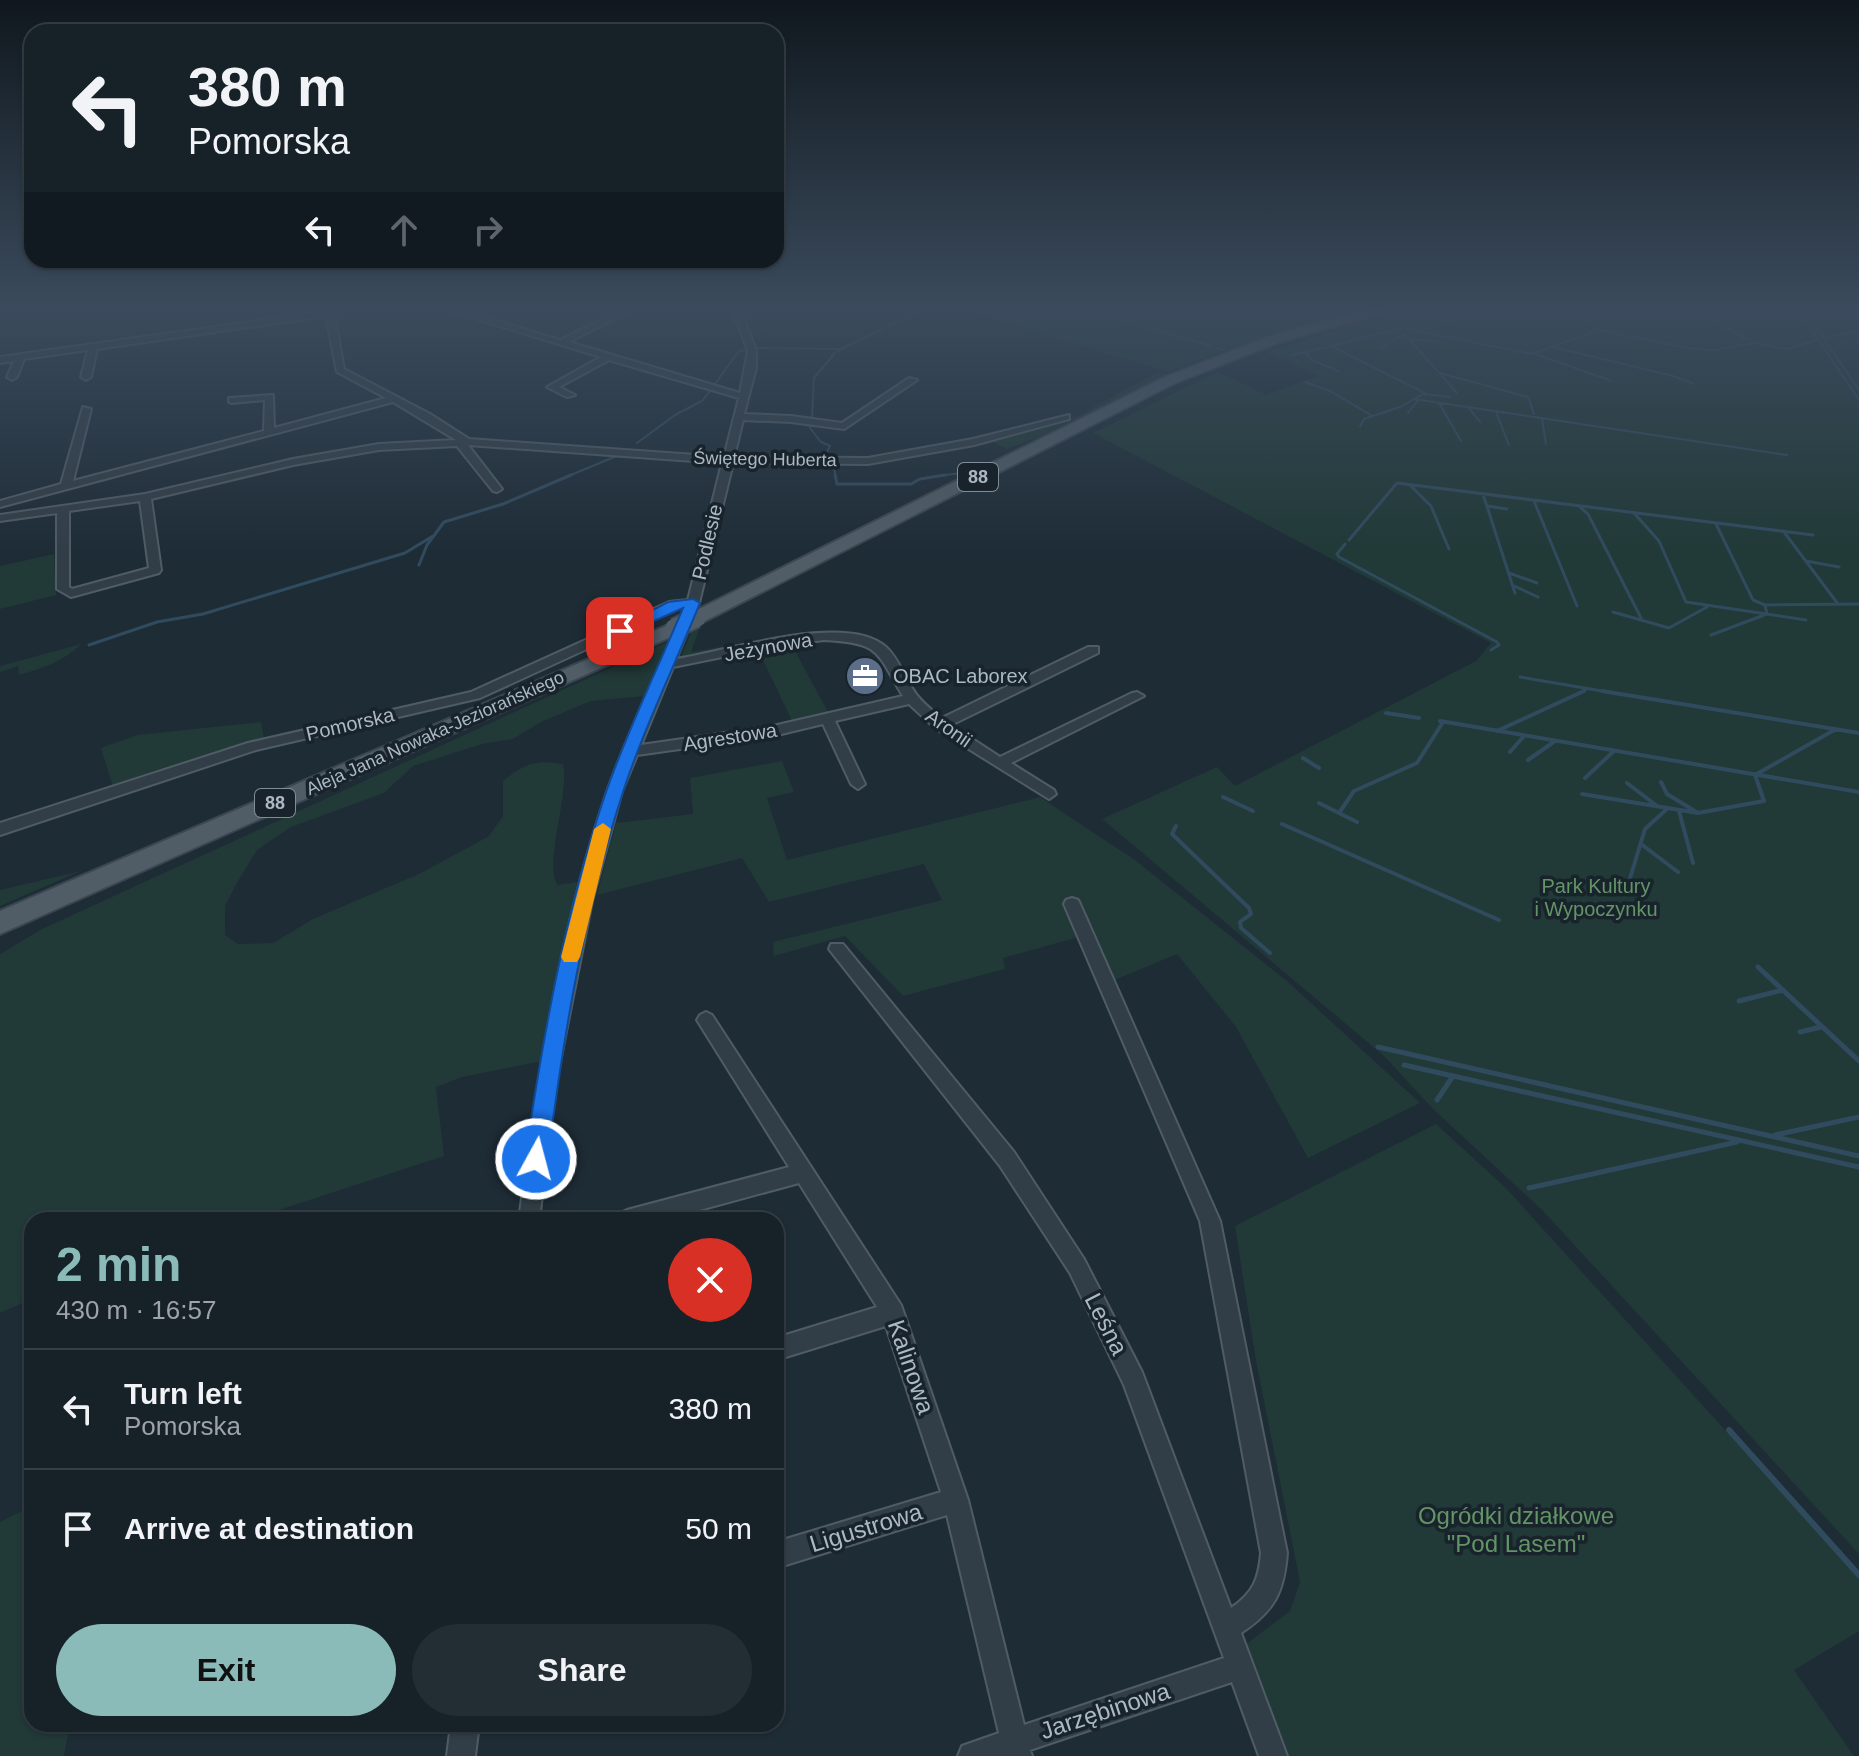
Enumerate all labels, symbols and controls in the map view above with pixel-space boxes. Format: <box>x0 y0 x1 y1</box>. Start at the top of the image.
text: 380 m <box>188 55 347 118</box>
icon: left <box>56 56 160 160</box>
text: Pomorska <box>188 121 350 162</box>
icon: left <box>298 208 342 252</box>
icon: ahead <box>382 208 426 252</box>
icon: right <box>466 208 510 252</box>
street label: Świętego Huberta <box>693 447 838 470</box>
road number: 88 <box>958 463 998 491</box>
street label: Podlesie <box>688 502 726 582</box>
pin <box>586 597 654 665</box>
icon: arrive <box>598 609 642 653</box>
street label: Jeżynowa <box>722 628 815 666</box>
office icon: OBAC Laborex <box>844 655 886 697</box>
place label: OBAC Laborex <box>893 665 1028 687</box>
street label: Aleja Jana Nowaka-Jeziorańskiego <box>303 667 567 799</box>
street label: Pomorska <box>304 703 397 745</box>
street label: Aronii <box>922 704 976 752</box>
street label: Agrestowa <box>682 719 779 755</box>
road number: 88 <box>255 789 295 817</box>
park label: Park Kultury i Wypoczynku <box>1534 875 1658 920</box>
position arrow <box>494 1117 578 1201</box>
text: 2 min <box>56 1238 181 1291</box>
button: close <box>668 1238 752 1322</box>
street label: Leśna <box>1080 1289 1134 1360</box>
text: 430 m · 16:57 <box>56 1295 216 1325</box>
street label: Kalinowa <box>883 1316 940 1418</box>
text: Turn left <box>124 1377 242 1410</box>
icon: left <box>56 1387 100 1431</box>
text: 380 m <box>669 1392 752 1425</box>
text: Pomorska <box>124 1411 241 1441</box>
street label: Ligustrowa <box>806 1497 926 1557</box>
park label: Ogródki działkowe "Pod Lasem" <box>1418 1502 1614 1557</box>
icon: arrive <box>56 1507 100 1551</box>
text: Arrive at destination <box>124 1512 414 1545</box>
text: 50 m <box>685 1512 752 1545</box>
button: Exit <box>56 1624 396 1716</box>
button: Share <box>412 1624 752 1716</box>
street label: Jarzębinowa <box>1037 1677 1174 1744</box>

